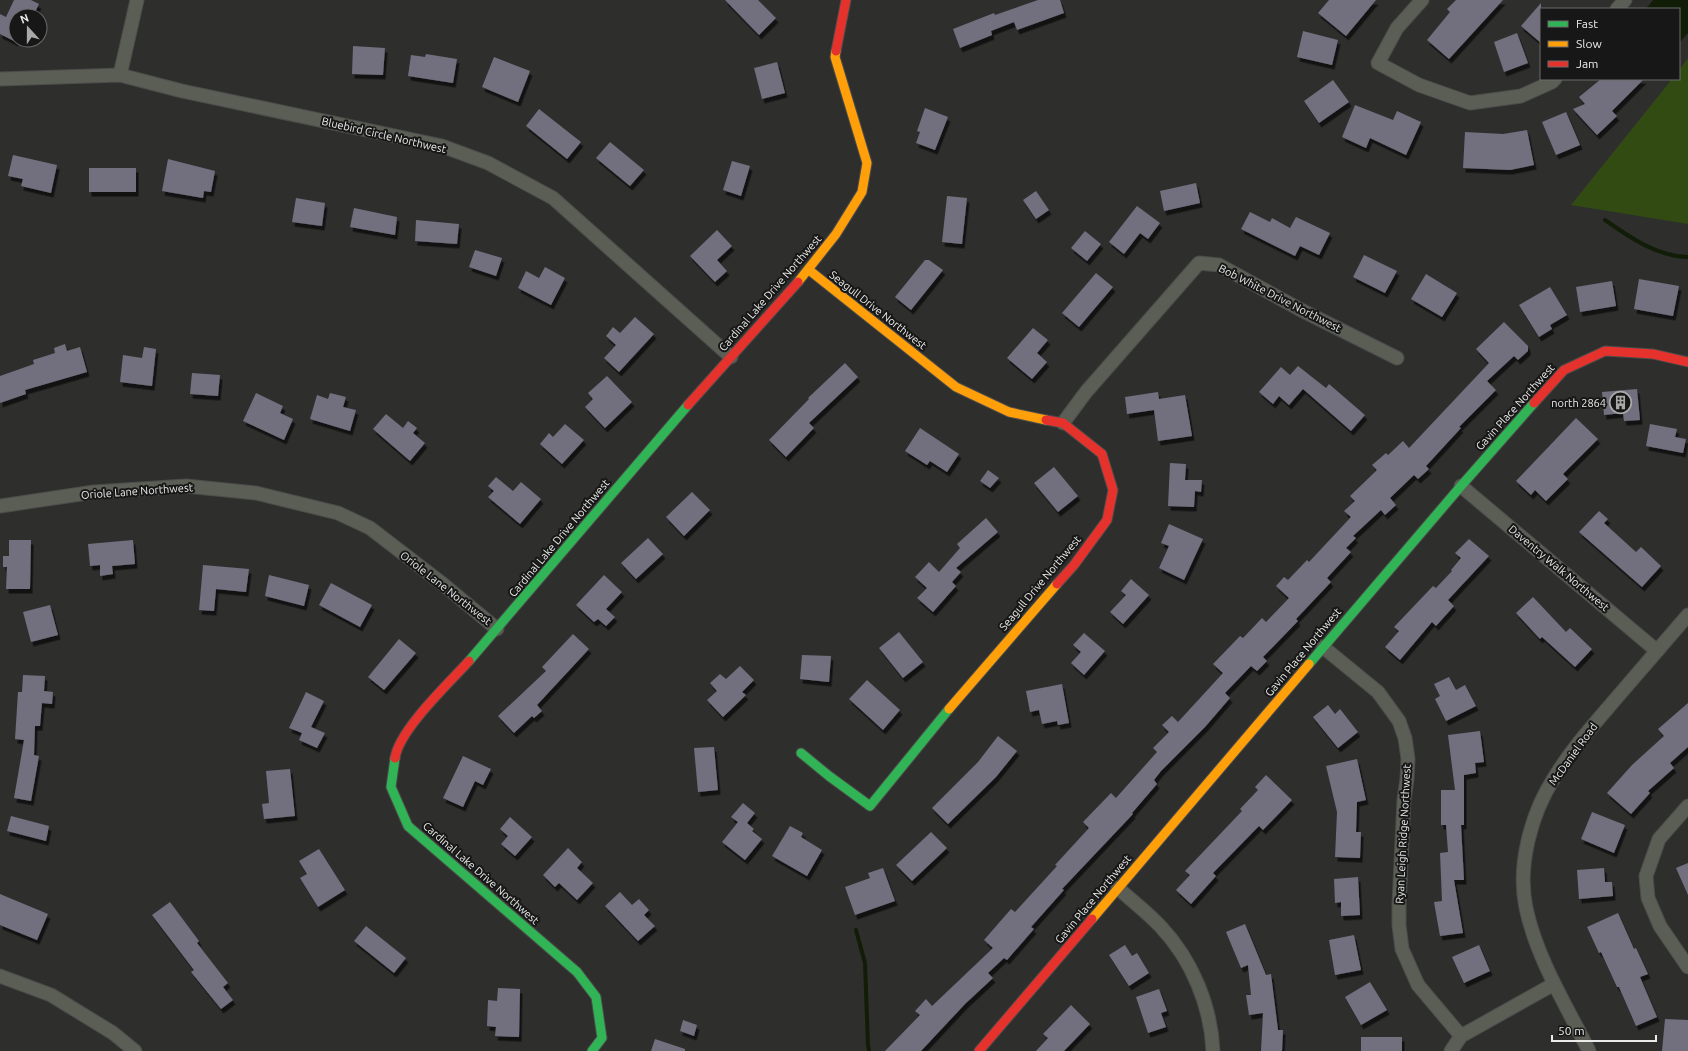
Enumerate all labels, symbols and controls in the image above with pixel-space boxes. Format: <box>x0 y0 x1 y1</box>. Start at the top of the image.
north arrow <box>8 8 48 48</box>
legend <box>1540 8 1680 80</box>
text: N <box>18 12 30 26</box>
text: Fast <box>1576 17 1598 30</box>
text: Slow <box>1576 37 1602 50</box>
text: Jam <box>1576 57 1598 70</box>
street label: Bluebird Circle Northwest <box>321 115 448 155</box>
street label: Cardinal Lake Drive Northwest <box>716 232 824 353</box>
street label: Bob White Drive Northwest <box>1217 262 1344 334</box>
street label: Seagull Drive Northwest <box>827 268 929 352</box>
street label: Gavin Place Northwest <box>1473 361 1557 452</box>
building icon: north 2864 <box>1608 390 1634 416</box>
place label: north 2864 <box>1551 397 1606 409</box>
street label: Cardinal Lake Drive Northwest <box>506 476 612 599</box>
street label: Oriole Lane Northwest <box>81 481 194 501</box>
street label: Daventry Walk Northwest <box>1507 523 1612 614</box>
street label: Seagull Drive Northwest <box>997 533 1083 633</box>
street label: Oriole Lane Northwest <box>398 549 494 628</box>
street label: Gavin Place Northwest <box>1263 605 1344 699</box>
street label: McDaniel Road <box>1546 721 1600 787</box>
street label: Ryan Leigh Ridge Northwest <box>1393 763 1413 904</box>
street label: Cardinal Lake Drive Northwest <box>421 819 542 927</box>
street label: Gavin Place Northwest <box>1053 852 1134 946</box>
scale bar <box>1552 1017 1656 1043</box>
text: 50 m <box>1558 1024 1585 1037</box>

